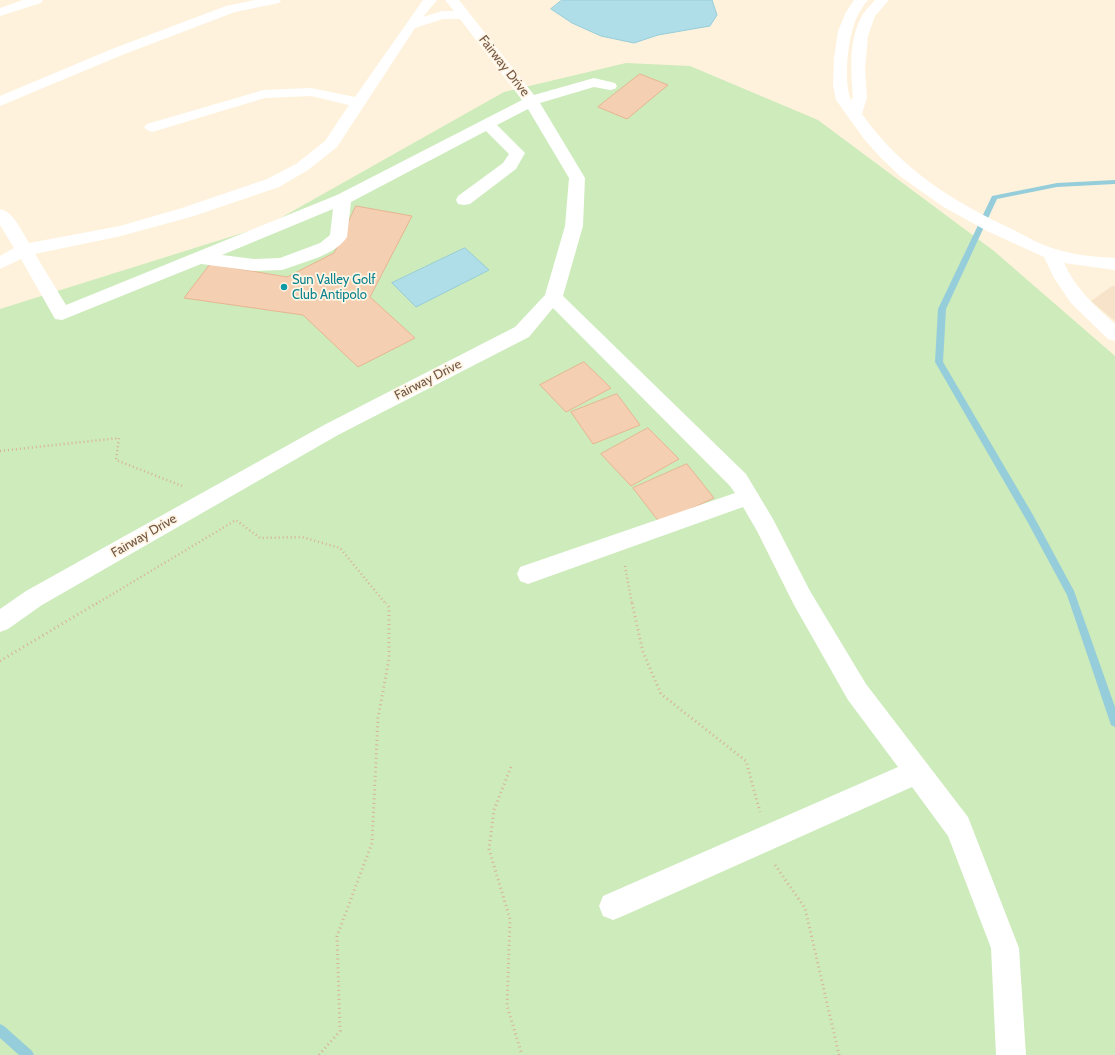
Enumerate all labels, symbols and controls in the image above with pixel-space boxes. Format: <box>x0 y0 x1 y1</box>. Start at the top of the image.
street label: Fairway Drive <box>475 32 533 100</box>
place label: Sun Valley Golf Club Antipolo <box>292 272 376 303</box>
marker: Sun Valley Golf Club Antipolo <box>279 282 289 292</box>
street label: Fairway Drive <box>392 356 464 404</box>
street label: Fairway Drive <box>108 511 180 561</box>

